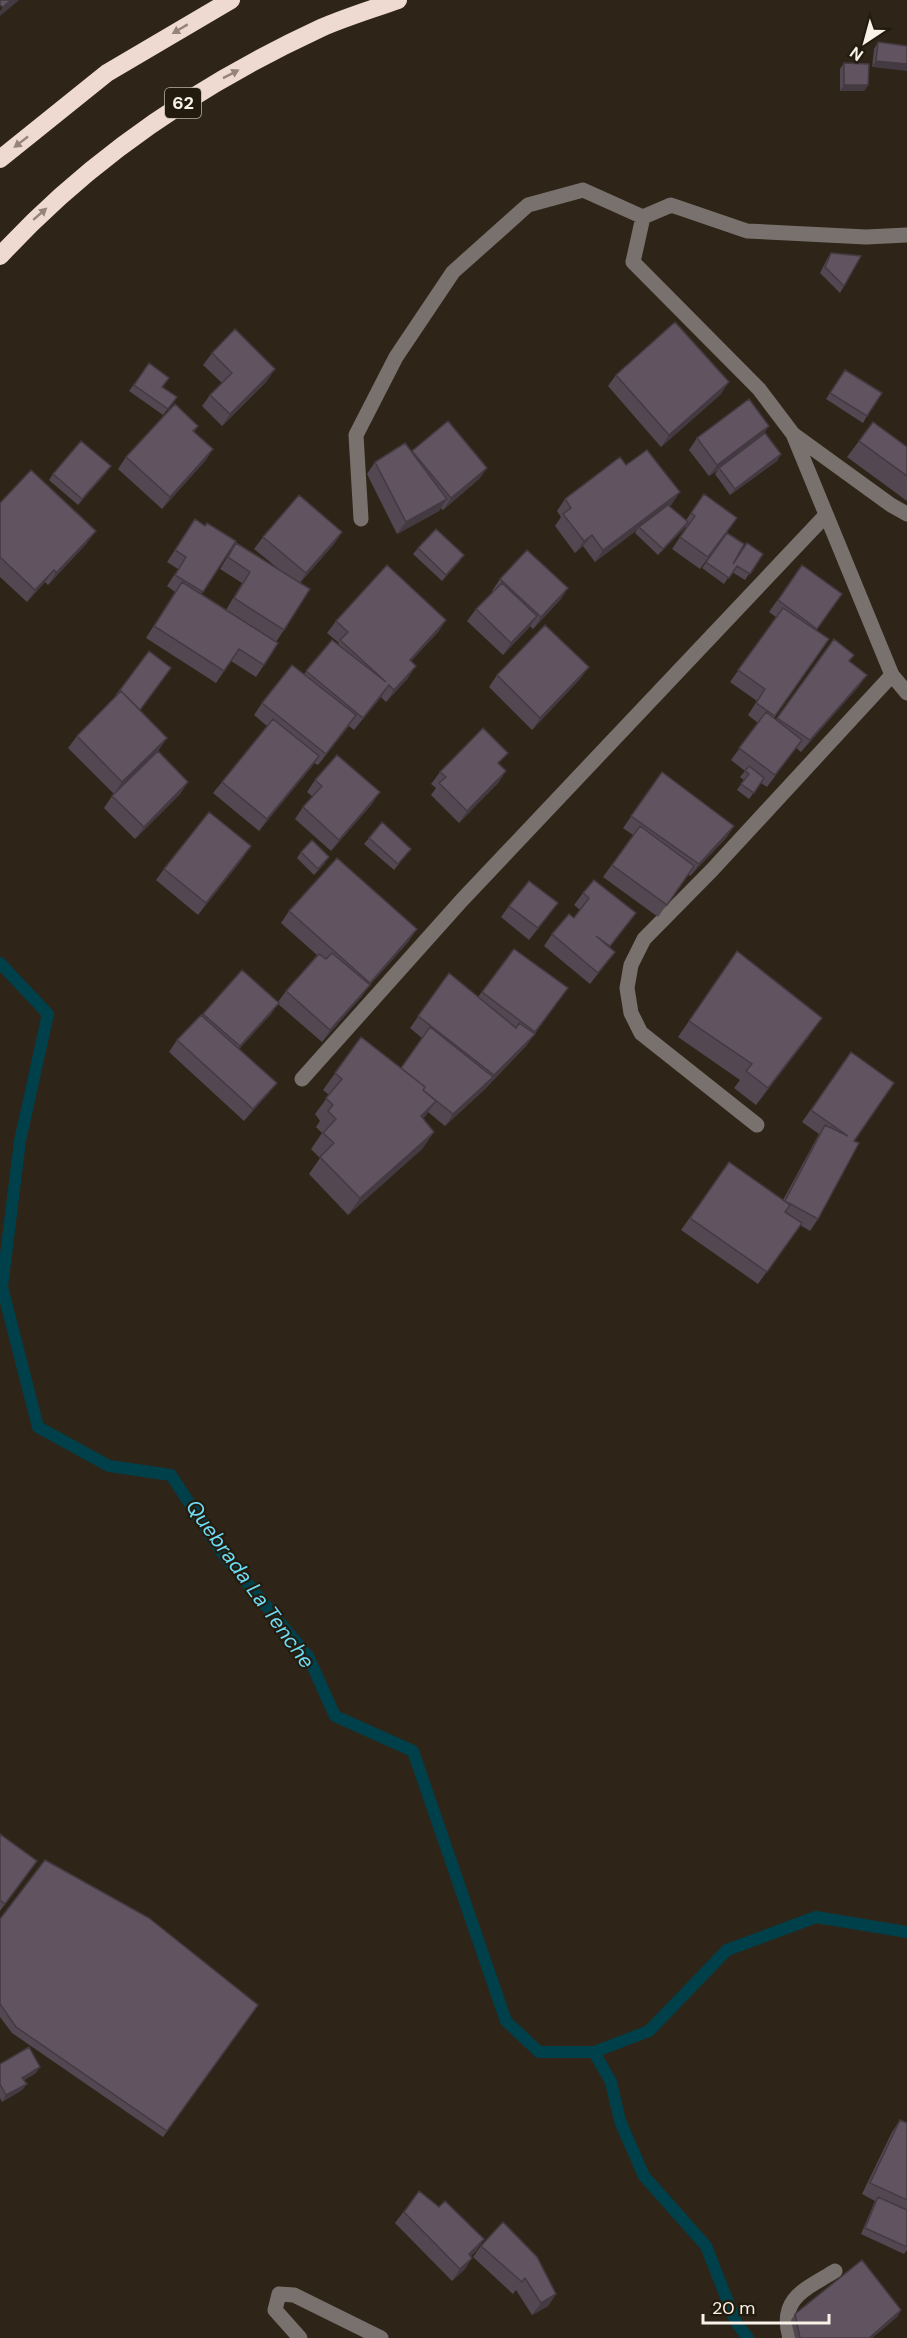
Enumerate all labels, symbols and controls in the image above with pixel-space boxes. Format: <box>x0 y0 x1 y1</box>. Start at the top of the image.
north arrow <box>835 12 895 72</box>
one-way arrow <box>172 24 188 35</box>
text: N <box>846 42 867 66</box>
one-way arrow <box>222 69 239 79</box>
road number: 62 <box>165 88 201 118</box>
one-way arrow <box>13 135 29 148</box>
one-way arrow <box>33 207 48 221</box>
water label: Quebrada La Tenche <box>179 1494 321 1674</box>
scale bar <box>703 2287 829 2325</box>
text: 20 m <box>712 2296 755 2320</box>

